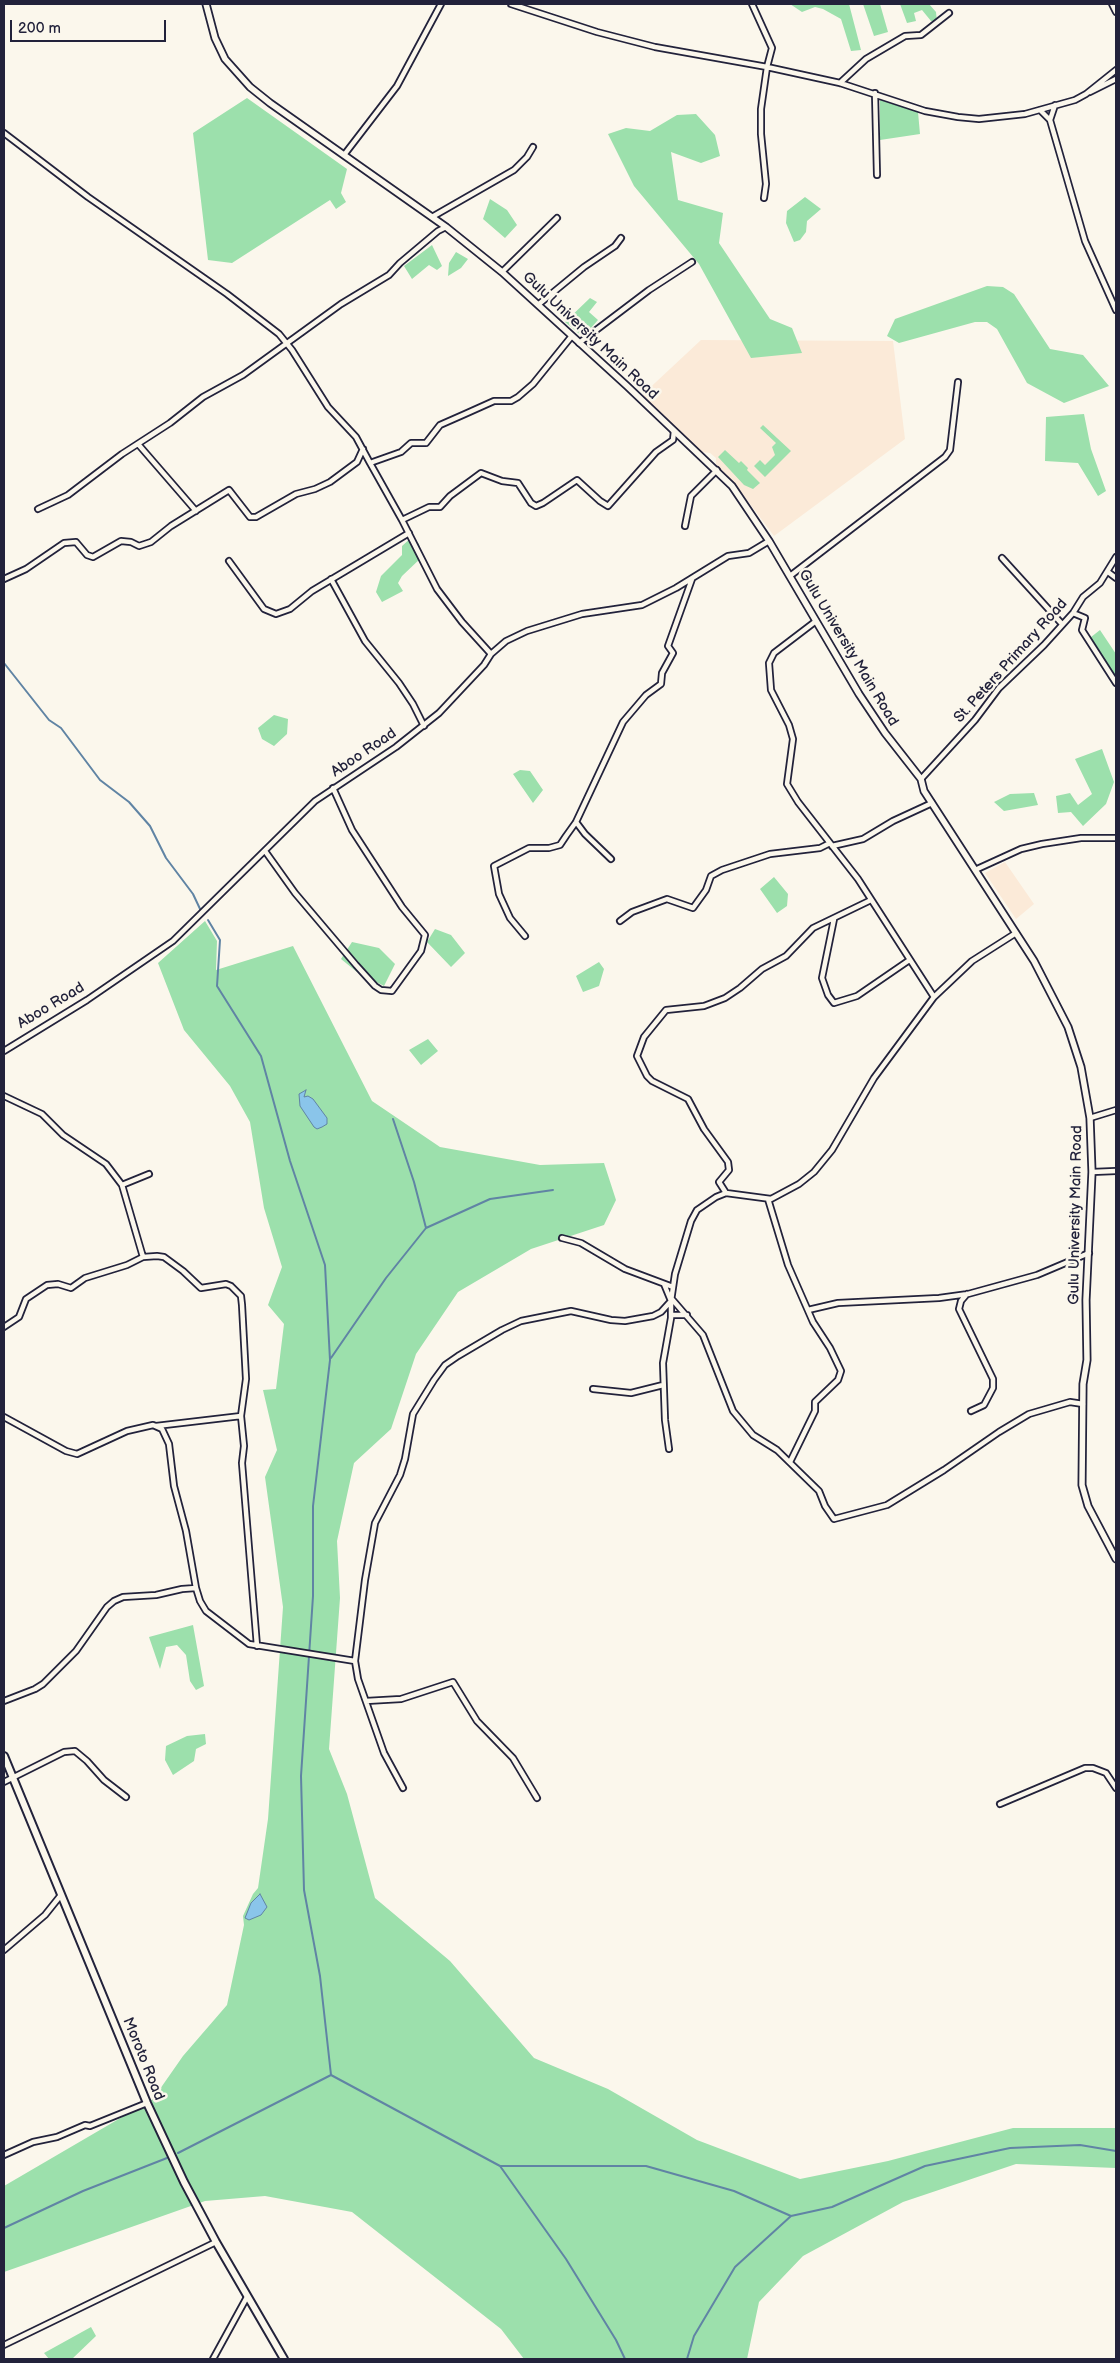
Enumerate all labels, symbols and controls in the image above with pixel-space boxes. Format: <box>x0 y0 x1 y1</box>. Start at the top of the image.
scale bar <box>12 10 169 42</box>
text: 200 m <box>18 19 61 38</box>
street label: Gulu University Main Road <box>518 268 662 404</box>
street label: Gulu University Main Road <box>794 567 902 729</box>
street label: St. Peters Primary Road <box>950 595 1072 727</box>
street label: Aboo Road <box>328 725 400 781</box>
street label: Aboo Road <box>14 979 88 1033</box>
street label: Gulu University Main Road <box>1065 1125 1087 1305</box>
street label: Moroto Road <box>118 2015 168 2103</box>

